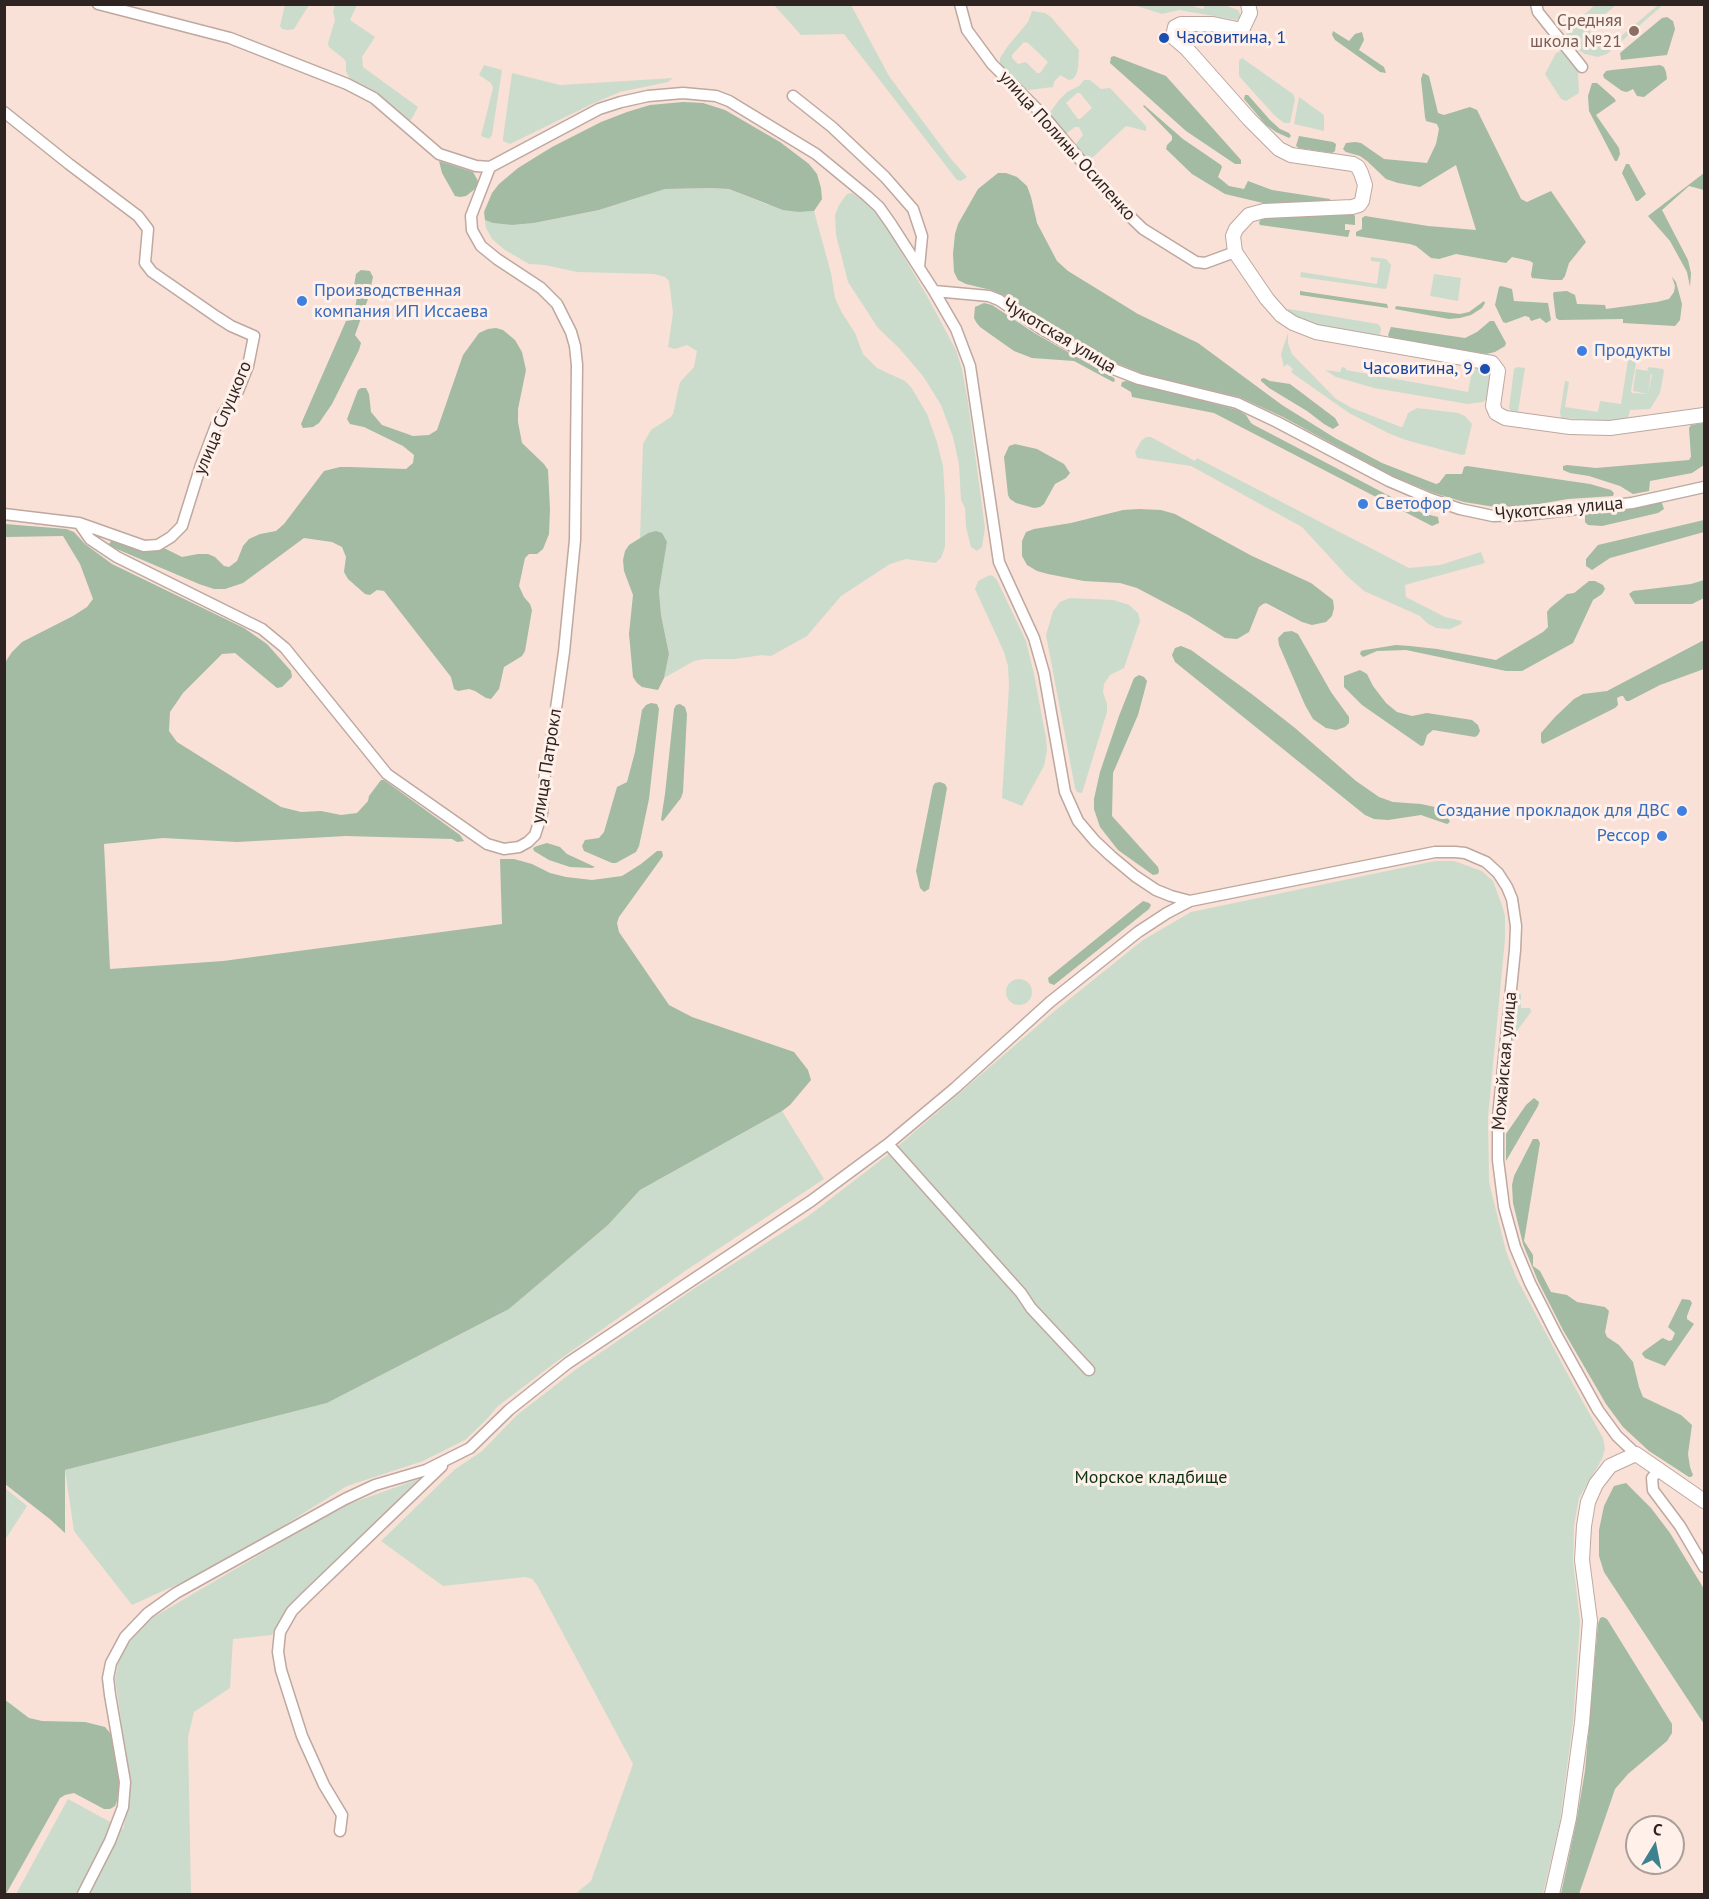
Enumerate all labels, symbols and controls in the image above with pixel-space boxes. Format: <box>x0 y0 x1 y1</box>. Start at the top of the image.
place label: Средняя школа №21 <box>1530 10 1622 52</box>
marker: Средняя школа №21 <box>1627 24 1641 38</box>
place label: Часовитина, 1 <box>1176 27 1286 49</box>
marker: Часовитина, 1 <box>1157 31 1171 45</box>
street label: улица Полины Осипенко <box>994 67 1140 225</box>
place label: Производственная компания ИП Иссаева <box>314 280 488 322</box>
marker: Производственная компания ИП Иссаева <box>295 294 309 308</box>
street label: Чукотская улица <box>998 294 1120 378</box>
place label: Продукты <box>1594 340 1671 362</box>
marker: Продукты <box>1575 344 1589 358</box>
street label: улица Слуцкого <box>189 358 257 478</box>
place label: Часовитина, 9 <box>1363 358 1473 380</box>
marker: Часовитина, 9 <box>1478 362 1492 376</box>
place label: Светофор <box>1375 493 1452 515</box>
street label: Чукотская улица <box>1494 493 1624 525</box>
marker: Светофор <box>1356 497 1370 511</box>
street label: улица Патрокл <box>527 707 567 825</box>
place label: Создание прокладок для ДВС <box>1436 800 1670 822</box>
marker: Создание прокладок для ДВС <box>1675 804 1689 818</box>
place label: Рессор <box>1597 825 1650 847</box>
marker: Рессор <box>1655 829 1669 843</box>
street label: Можайская улица <box>1488 991 1522 1131</box>
park label: Морское кладбище <box>1075 1467 1227 1489</box>
north arrow <box>1625 1815 1685 1875</box>
text: С <box>1652 1819 1664 1840</box>

